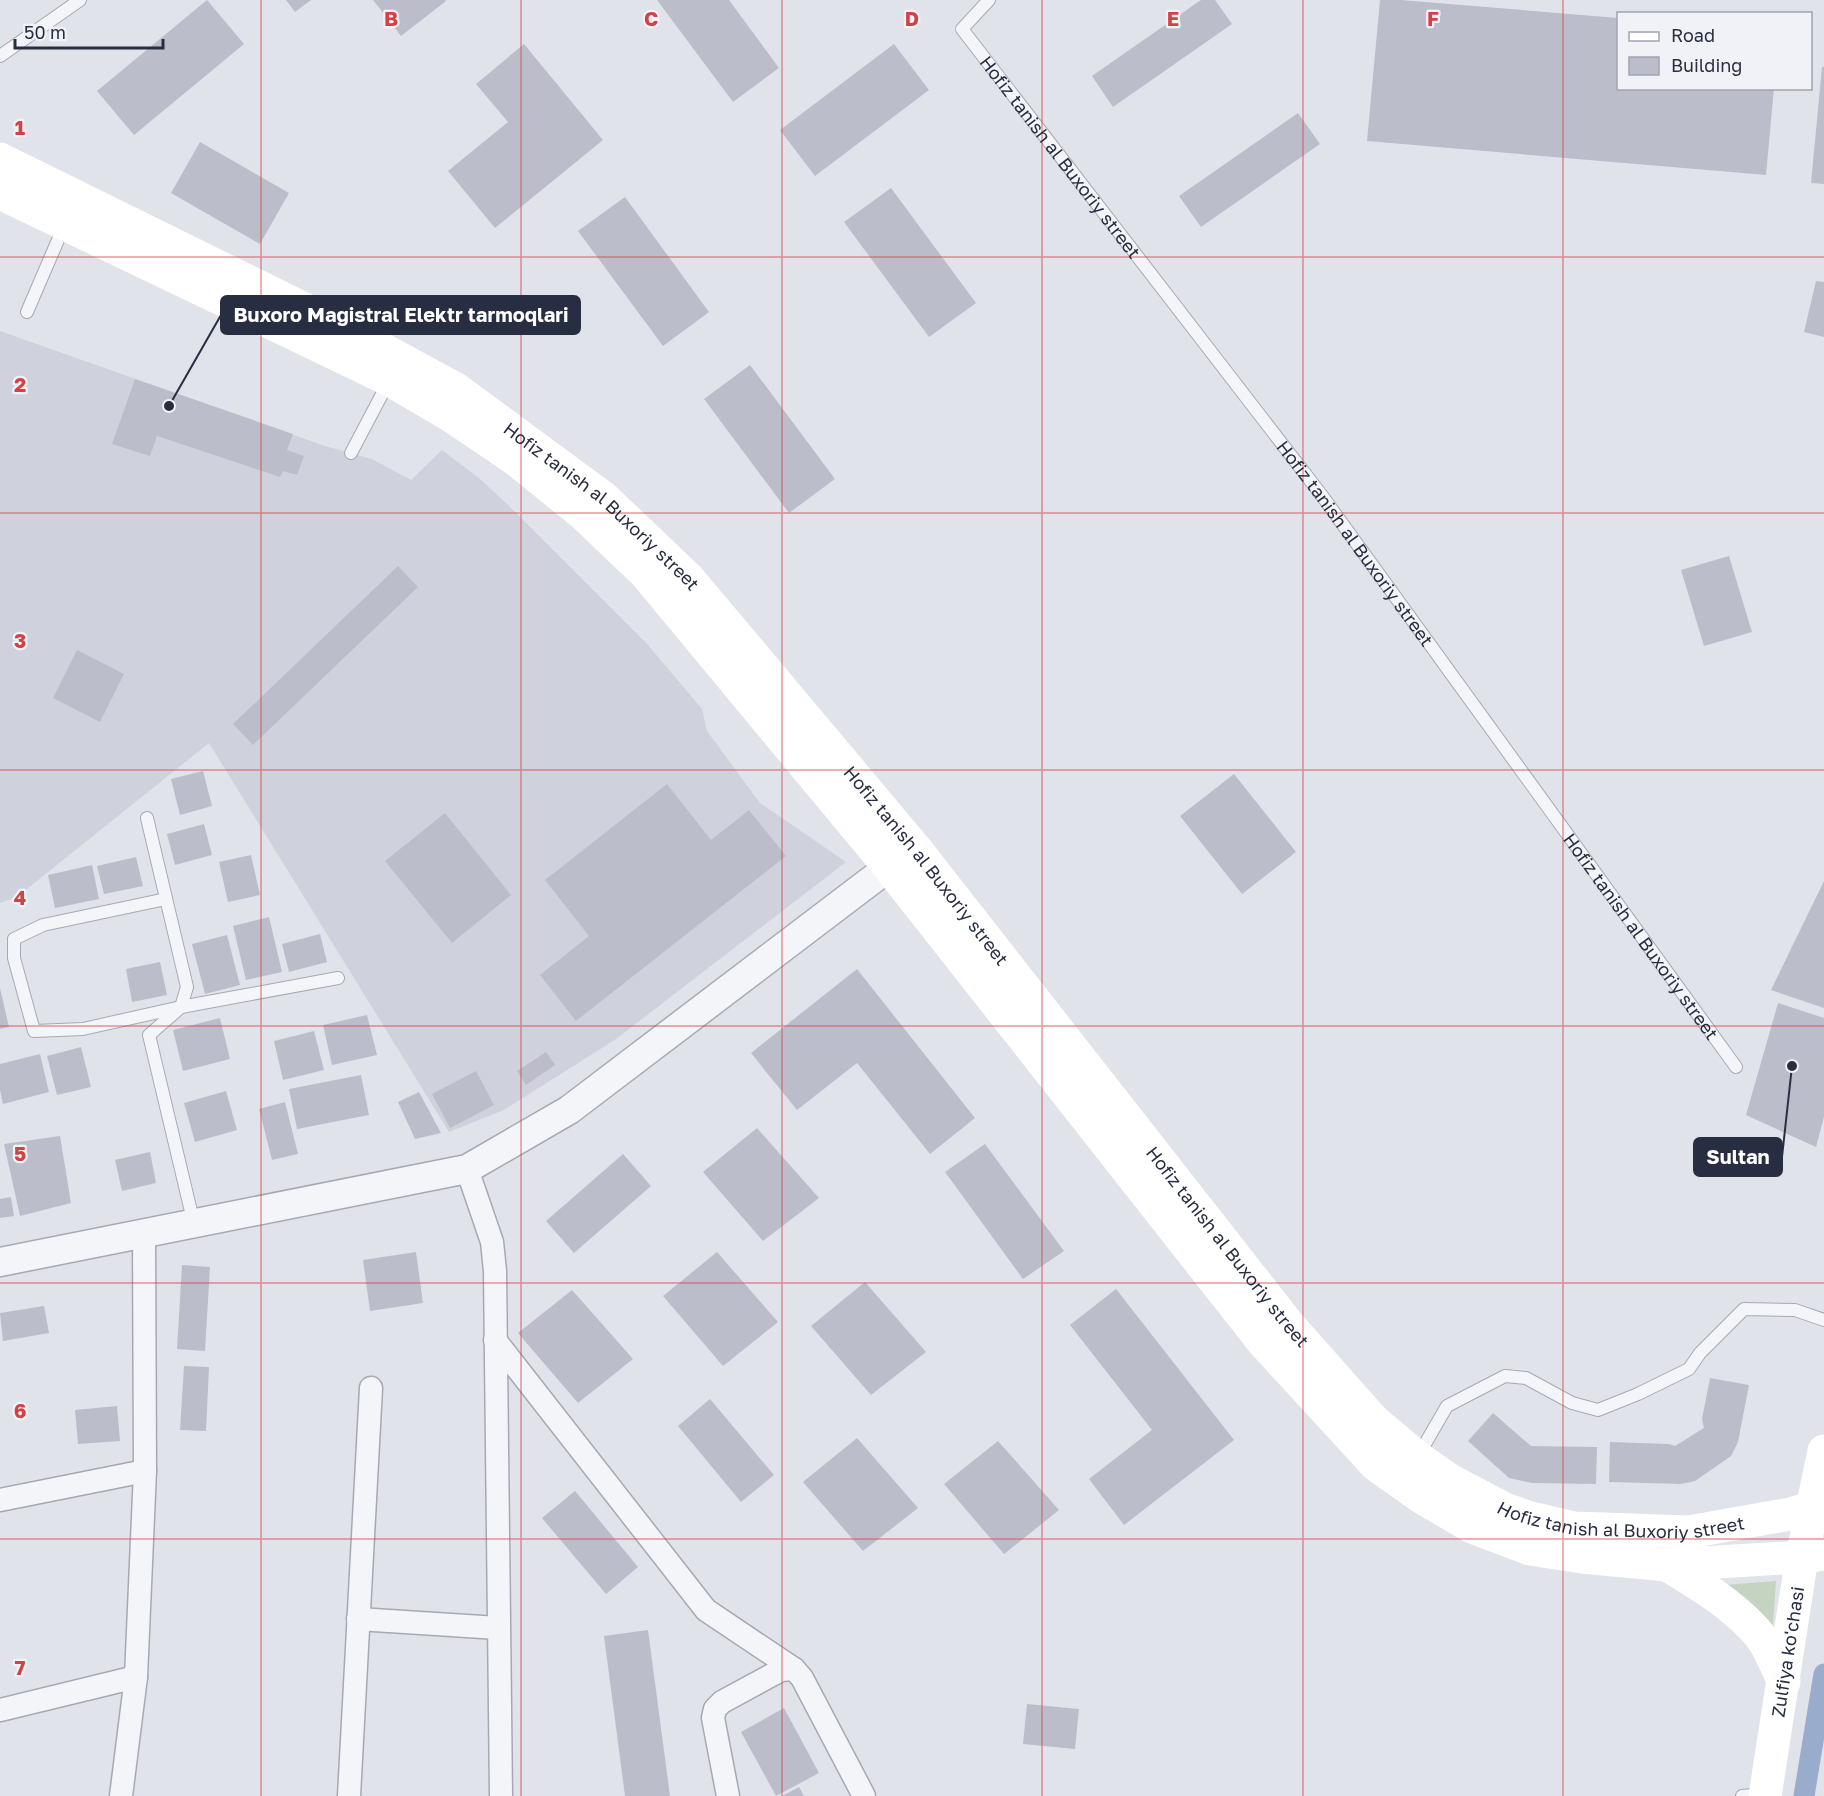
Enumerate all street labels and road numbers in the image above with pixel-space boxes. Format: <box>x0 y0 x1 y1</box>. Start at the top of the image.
street label: Hofiz tanish al Buxoriy street <box>976 51 1146 262</box>
street label: Hofiz tanish al Buxoriy street <box>500 417 704 594</box>
street label: Hofiz tanish al Buxoriy street <box>1272 436 1438 650</box>
street label: Hofiz tanish al Buxoriy street <box>840 761 1013 969</box>
street label: Hofiz tanish al Buxoriy street <box>1559 829 1723 1044</box>
street label: Hofiz tanish al Buxoriy street <box>1142 1142 1314 1351</box>
street label: Hofiz tanish al Buxoriy street <box>1494 1496 1746 1543</box>
street label: Zulfiya ko'chasi <box>1766 1585 1808 1719</box>

